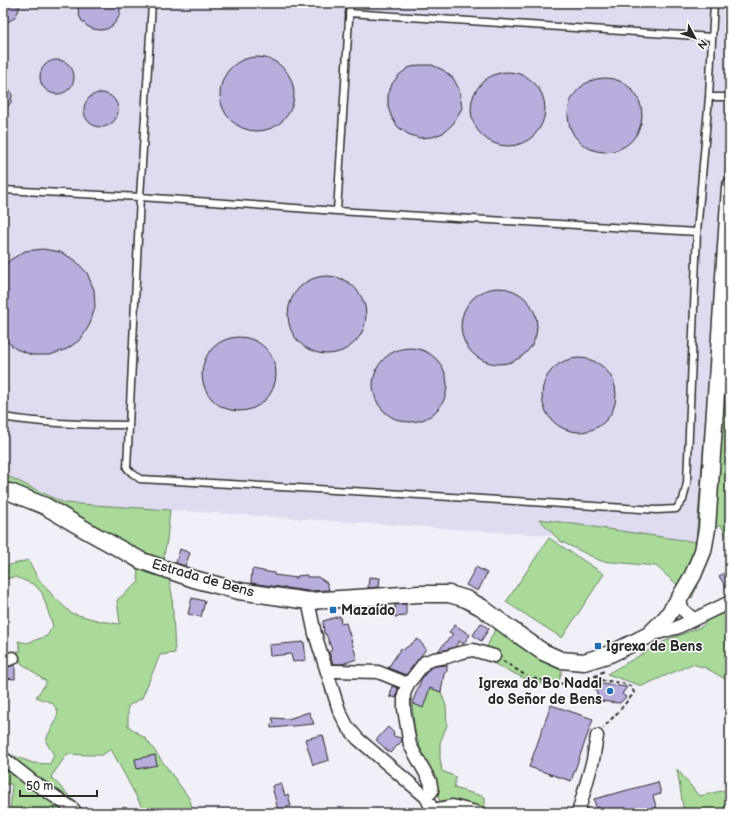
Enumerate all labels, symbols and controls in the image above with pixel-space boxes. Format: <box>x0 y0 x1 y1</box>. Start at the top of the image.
north arrow <box>675 18 715 58</box>
text: N <box>695 37 710 52</box>
street label: Estrada de Bens <box>150 555 256 601</box>
place label: Mazaído <box>341 602 395 619</box>
marker: Mazaído <box>328 605 338 615</box>
place label: Igrexa de Bens <box>606 638 702 655</box>
marker: Igrexa de Bens <box>593 641 603 651</box>
place label: Igrexa do Bo Nadal do Señor de Bens <box>478 675 602 708</box>
marker: Igrexa do Bo Nadal do Señor de Bens <box>605 686 615 696</box>
scale bar <box>20 772 97 798</box>
text: 50 m <box>26 779 53 794</box>

